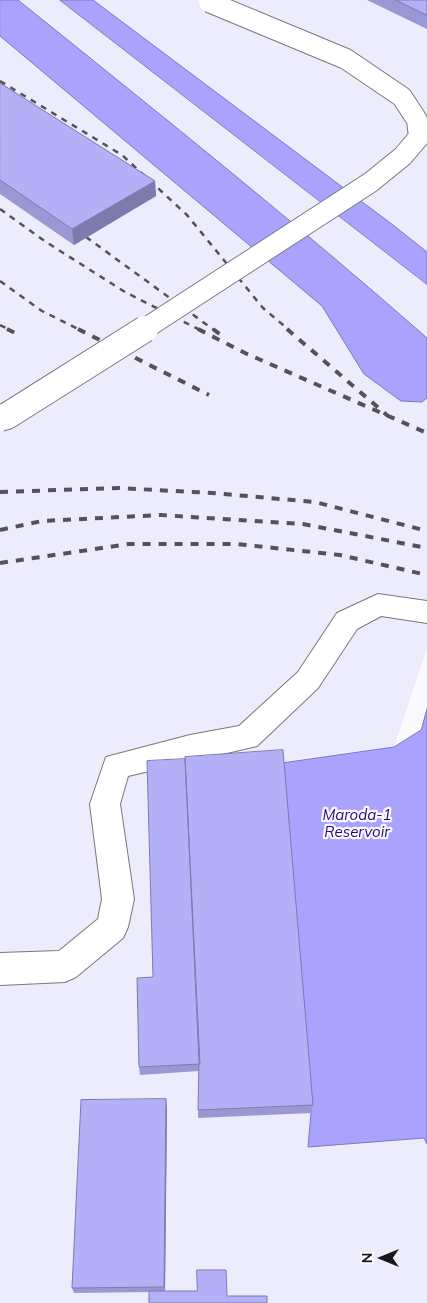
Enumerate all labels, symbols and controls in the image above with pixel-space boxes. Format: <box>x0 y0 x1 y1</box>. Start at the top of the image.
water label: Maroda-1 Reservoir <box>322 806 392 841</box>
north arrow <box>357 1233 407 1283</box>
text: N <box>358 1253 376 1263</box>

